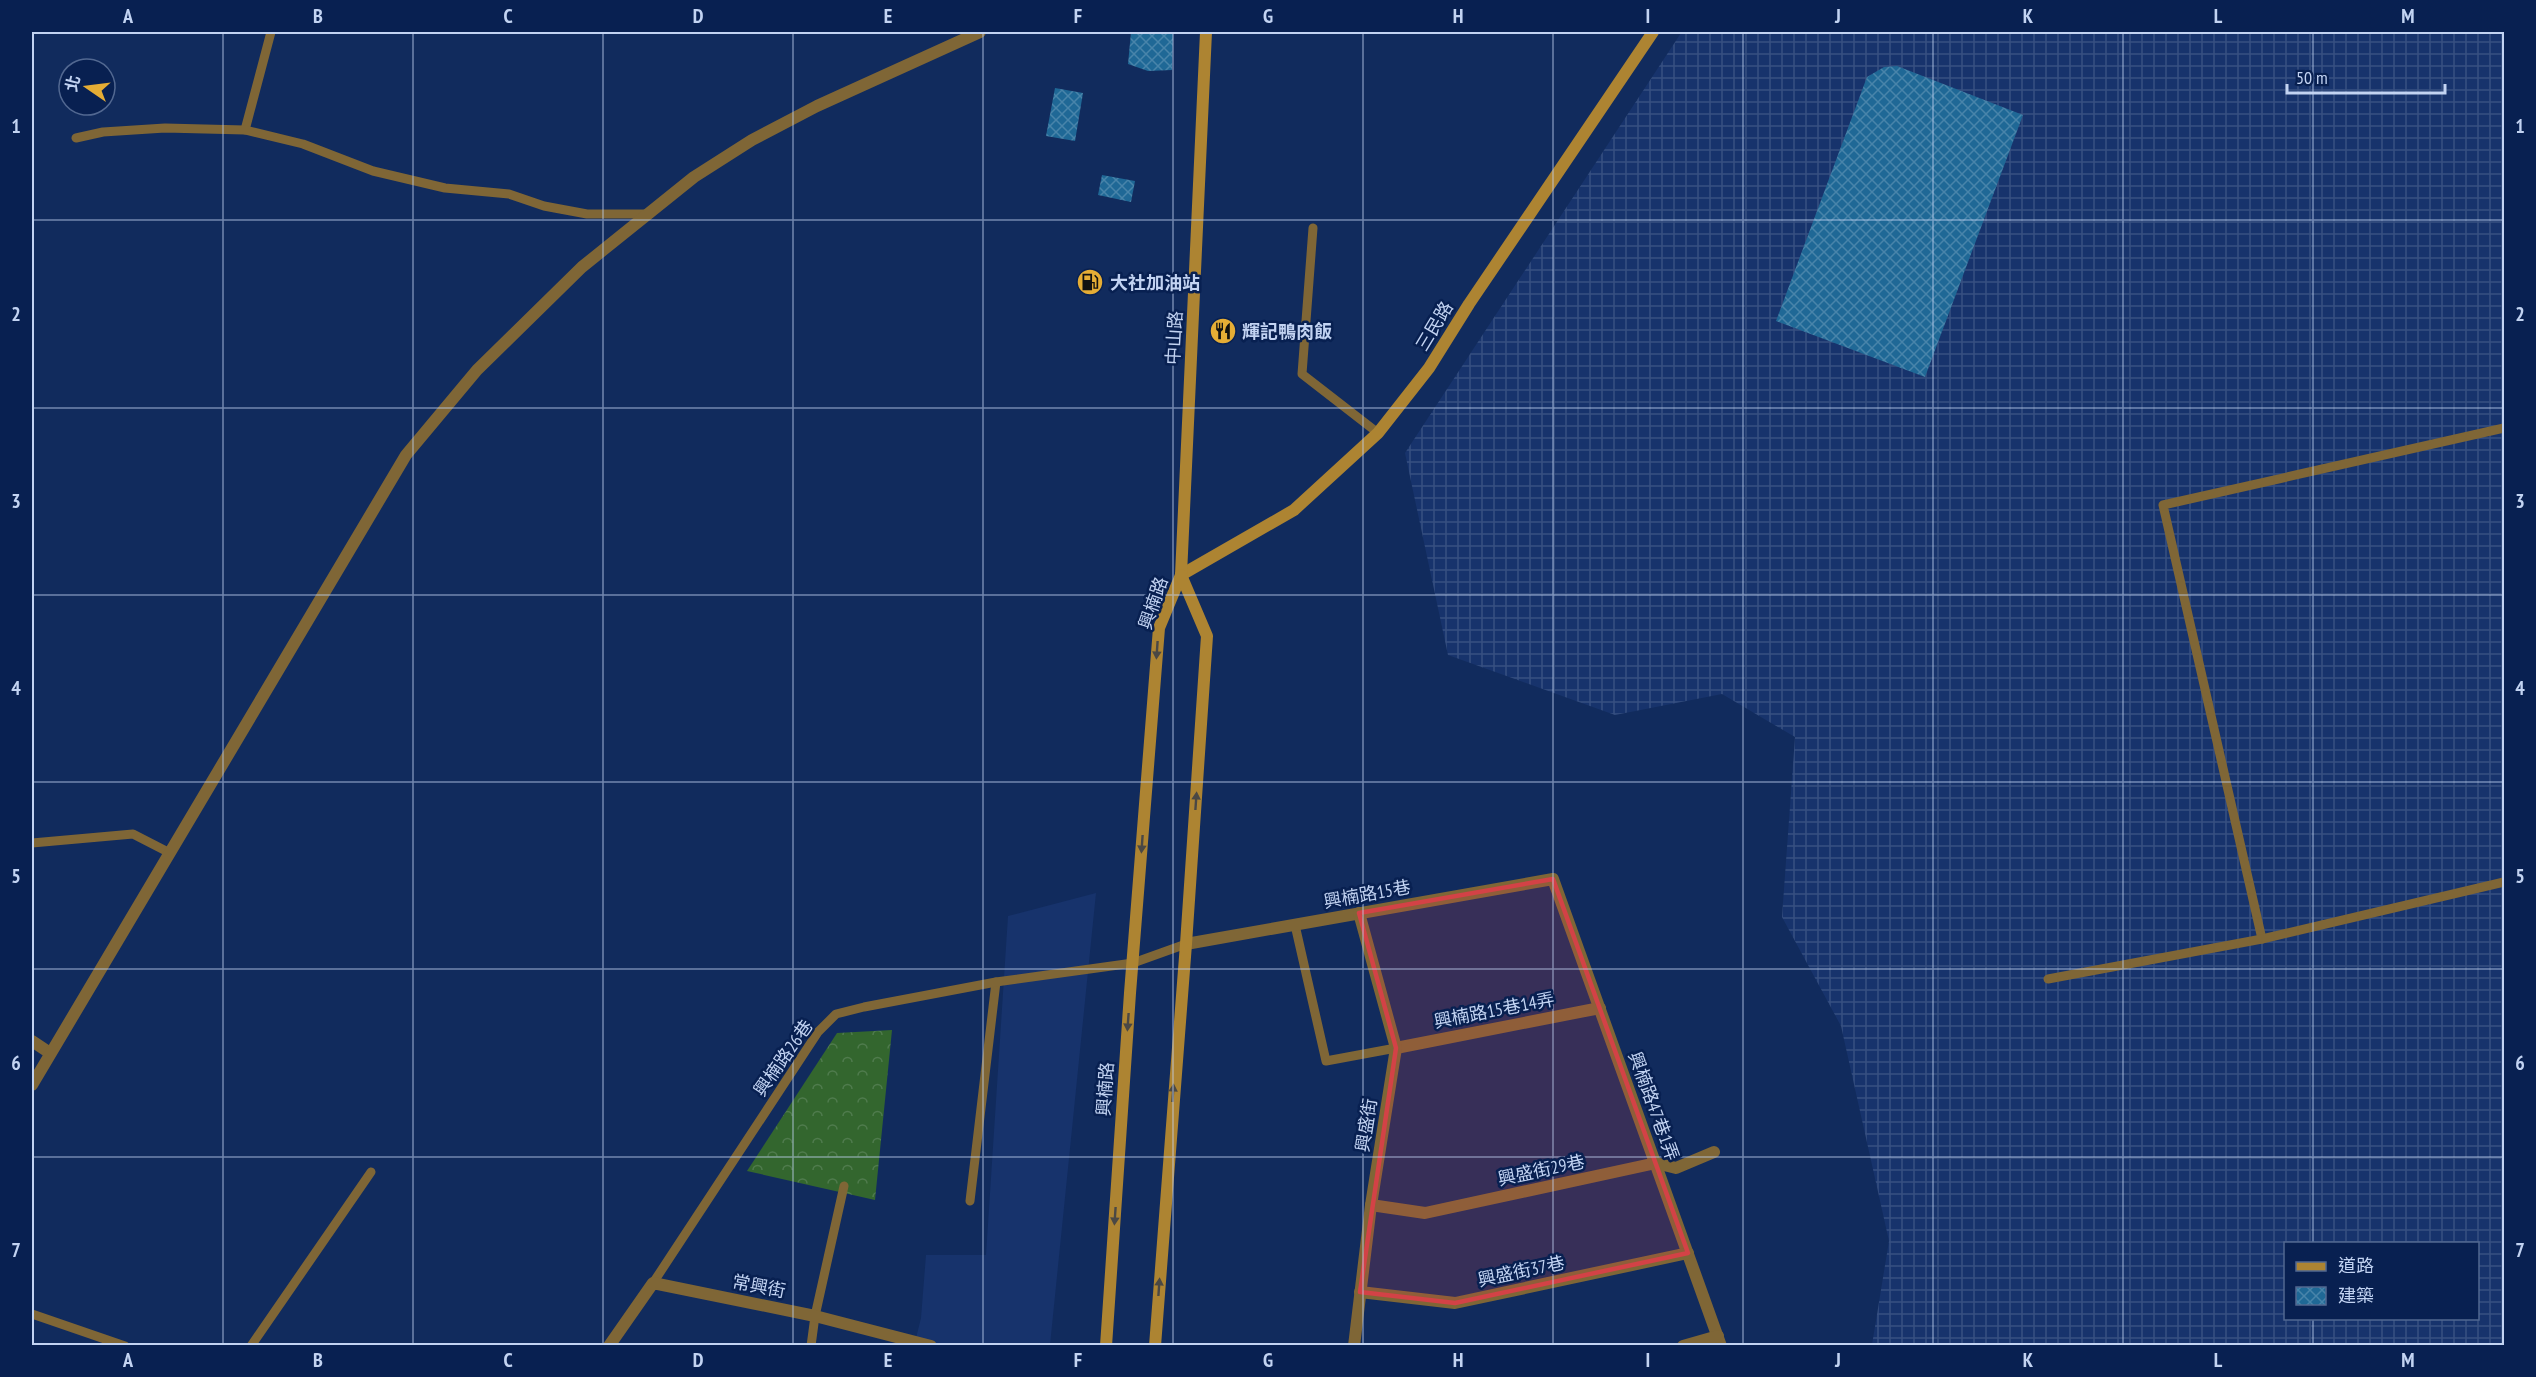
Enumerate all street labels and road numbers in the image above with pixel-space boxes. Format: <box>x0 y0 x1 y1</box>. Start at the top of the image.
street label: 三民路 <box>1410 297 1458 355</box>
street label: 中山路 <box>1161 310 1187 366</box>
street label: 興楠路 <box>1133 574 1173 632</box>
street label: 興楠路15巷 <box>1322 875 1412 913</box>
street label: 興楠路15巷14弄 <box>1432 987 1556 1033</box>
street label: 興楠路26巷 <box>748 1015 818 1101</box>
street label: 興楠路47巷1弄 <box>1624 1048 1684 1164</box>
street label: 興楠路 <box>1092 1061 1118 1117</box>
street label: 興盛街 <box>1350 1097 1382 1153</box>
street label: 興盛街29巷 <box>1495 1150 1587 1190</box>
street label: 興盛街37巷 <box>1475 1251 1567 1291</box>
street label: 常興街 <box>730 1270 788 1302</box>

